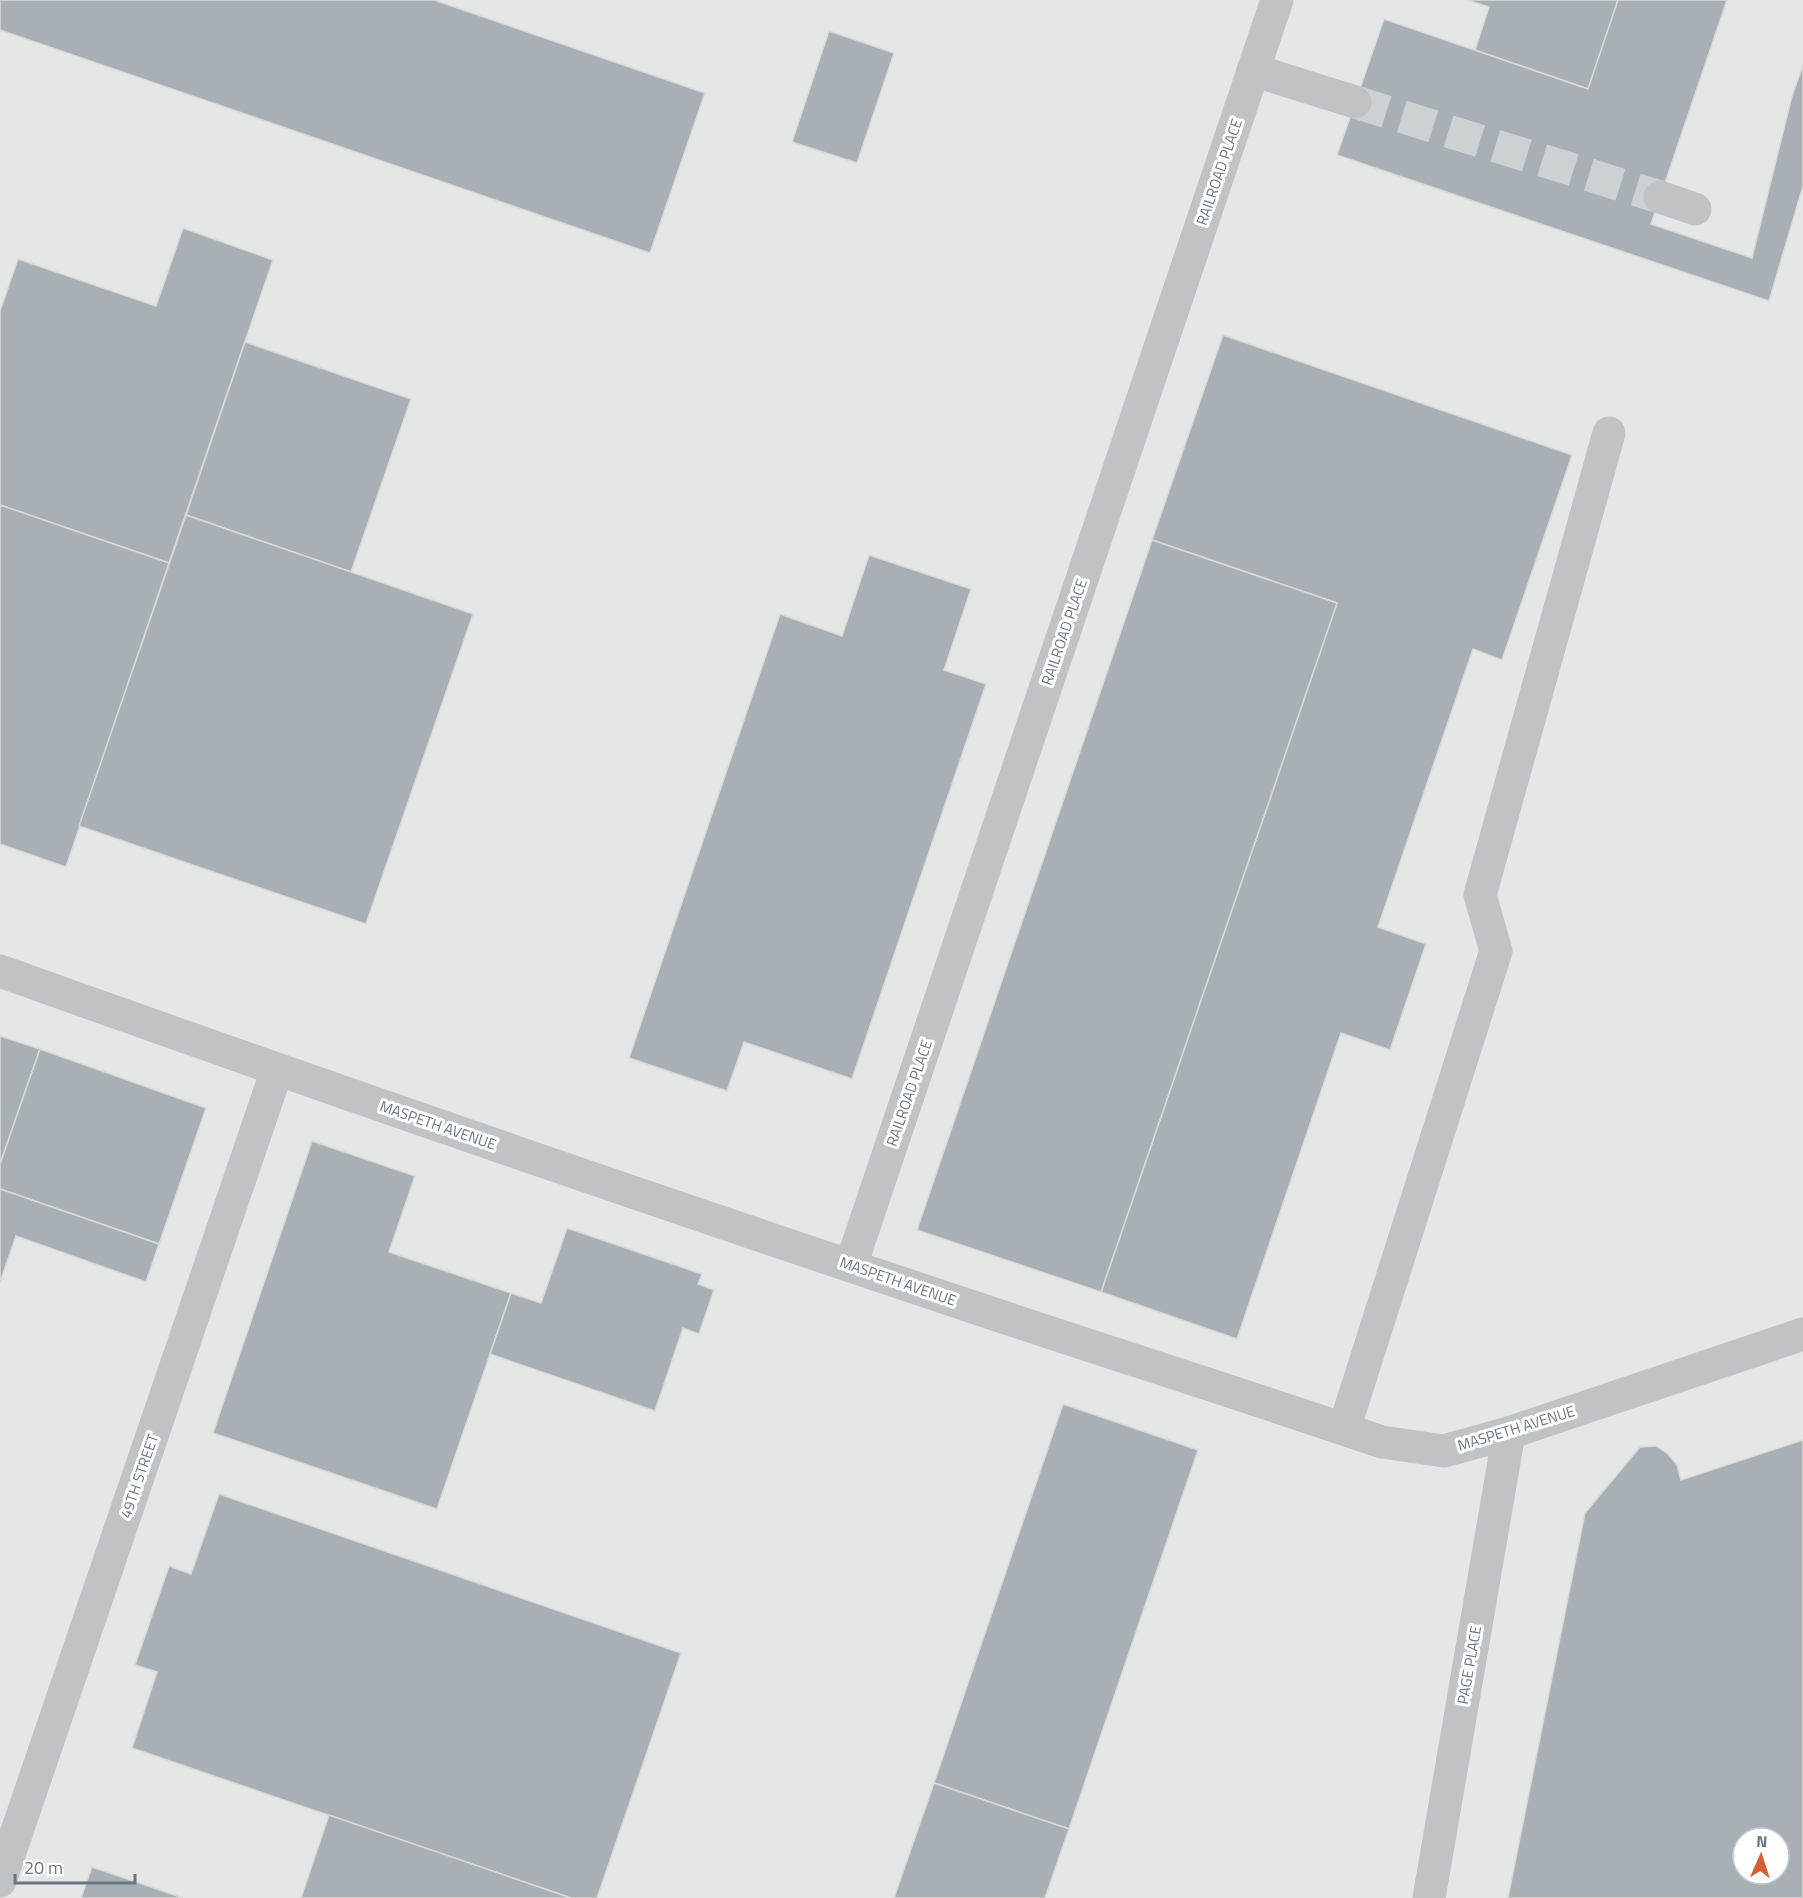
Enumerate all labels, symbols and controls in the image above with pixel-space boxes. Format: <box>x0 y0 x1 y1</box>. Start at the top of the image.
street label: RAILROAD PLACE <box>1190 116 1248 228</box>
street label: RAILROAD PLACE <box>1035 576 1093 688</box>
street label: RAILROAD PLACE <box>880 1037 938 1149</box>
street label: MASPETH AVENUE <box>377 1094 499 1156</box>
street label: MASPETH AVENUE <box>837 1250 959 1312</box>
street label: MASPETH AVENUE <box>1454 1399 1578 1457</box>
street label: 49TH STREET <box>114 1431 164 1521</box>
street label: PAGE PLACE <box>1451 1624 1487 1706</box>
north arrow <box>1731 1826 1791 1886</box>
text: N <box>1756 1829 1768 1853</box>
scale bar <box>15 1847 135 1885</box>
text: 20 m <box>24 1854 63 1881</box>

